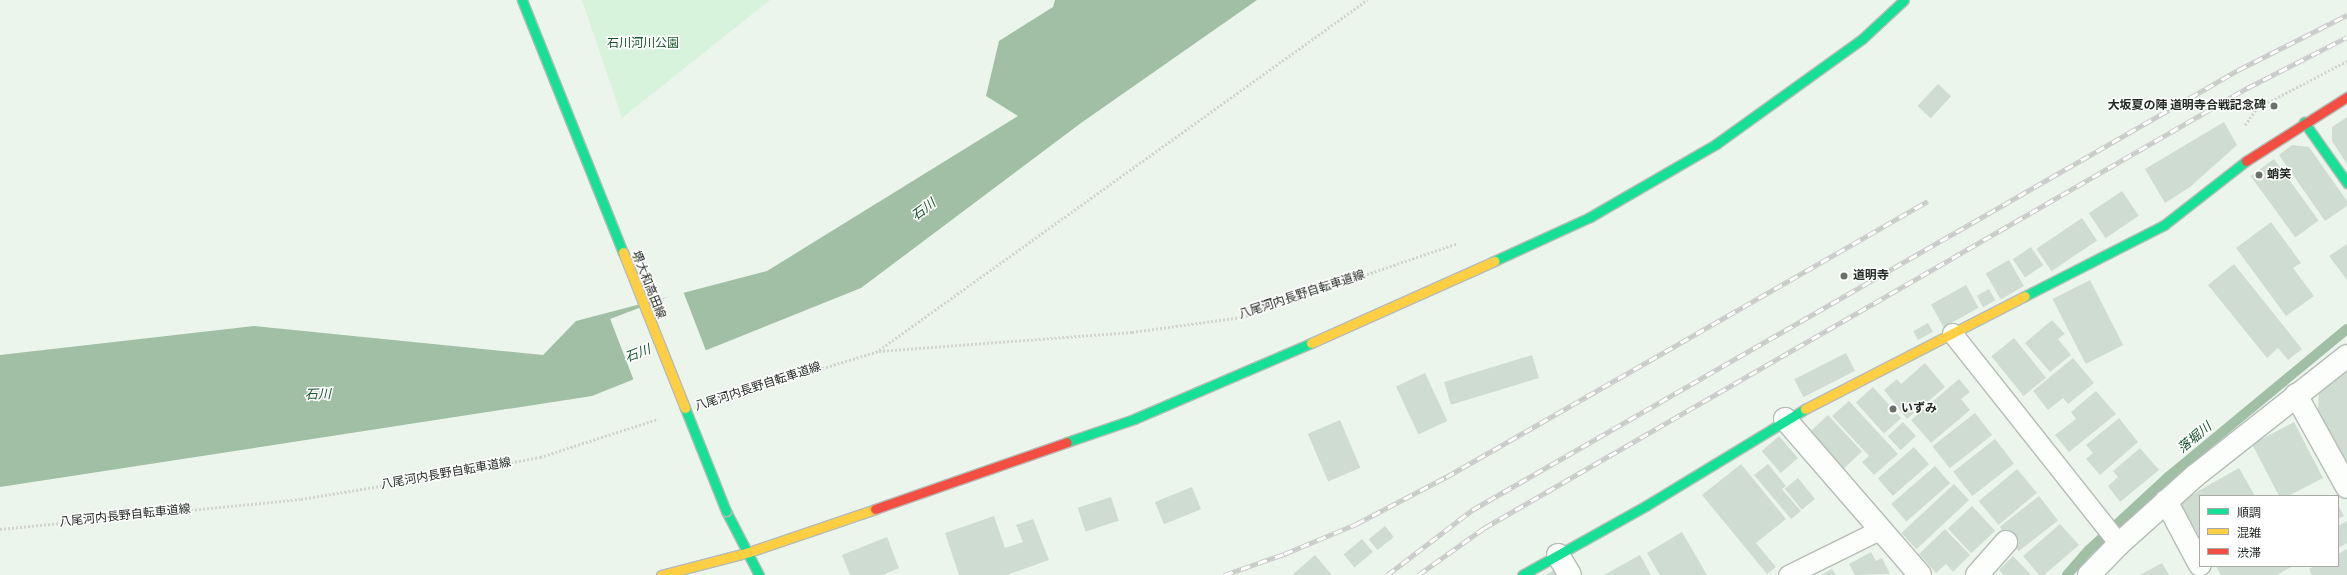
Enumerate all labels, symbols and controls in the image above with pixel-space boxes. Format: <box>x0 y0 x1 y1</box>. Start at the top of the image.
park label: 石川河川公園 <box>607 37 679 51</box>
place label: 大坂夏の陣 道明寺合戦記念碑 <box>2107 99 2266 113</box>
marker: 大坂夏の陣 道明寺合戦記念碑 <box>2269 101 2279 111</box>
place label: 蛸笑 <box>2267 168 2291 182</box>
marker: 蛸笑 <box>2254 170 2264 180</box>
water label: 石川 <box>909 196 939 224</box>
street label: 堺大和高田線 <box>628 249 668 321</box>
street label: 八尾河内長野自転車道線 <box>1237 268 1367 322</box>
place label: 道明寺 <box>1853 269 1889 283</box>
marker: 道明寺 <box>1838 270 1850 282</box>
water label: 石川 <box>623 342 653 366</box>
street label: 八尾河内長野自転車道線 <box>693 360 823 414</box>
water label: 石川 <box>305 387 331 403</box>
place label: いずみ <box>1901 402 1937 416</box>
marker: いずみ <box>1888 404 1898 414</box>
water label: 落堀川 <box>2175 419 2215 457</box>
street label: 八尾河内長野自転車道線 <box>380 455 512 493</box>
legend <box>2199 495 2339 567</box>
street label: 八尾河内長野自転車道線 <box>59 502 191 530</box>
text: 順調 <box>2237 506 2261 520</box>
text: 混雑 <box>2237 526 2261 540</box>
text: 渋滞 <box>2237 546 2261 560</box>

